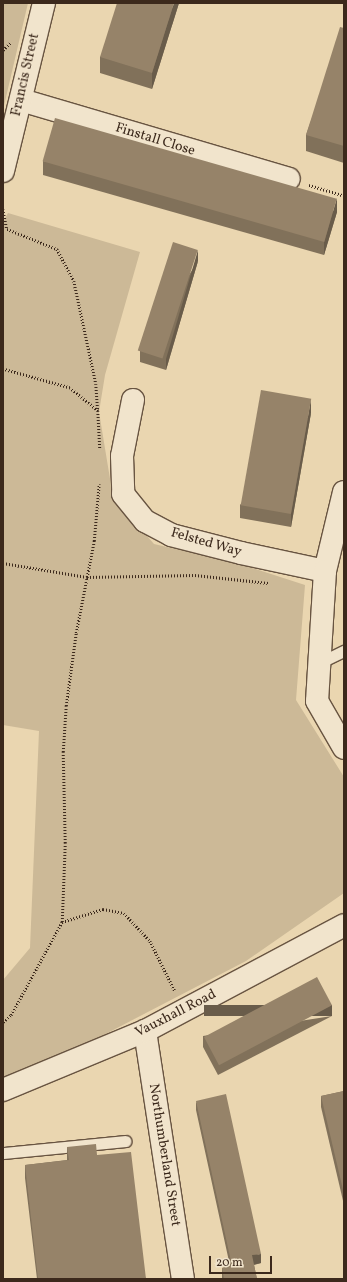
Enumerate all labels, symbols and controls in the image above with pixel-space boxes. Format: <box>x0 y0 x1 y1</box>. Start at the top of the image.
street label: Francis Street <box>8 32 44 118</box>
street label: Finstall Close <box>113 120 197 160</box>
street label: Felsted Way <box>168 525 244 561</box>
street label: Vauxhall Road <box>133 986 219 1042</box>
street label: Northumberland Street <box>144 1082 184 1228</box>
scale bar <box>211 1248 274 1274</box>
text: 20 m <box>216 1255 243 1271</box>

